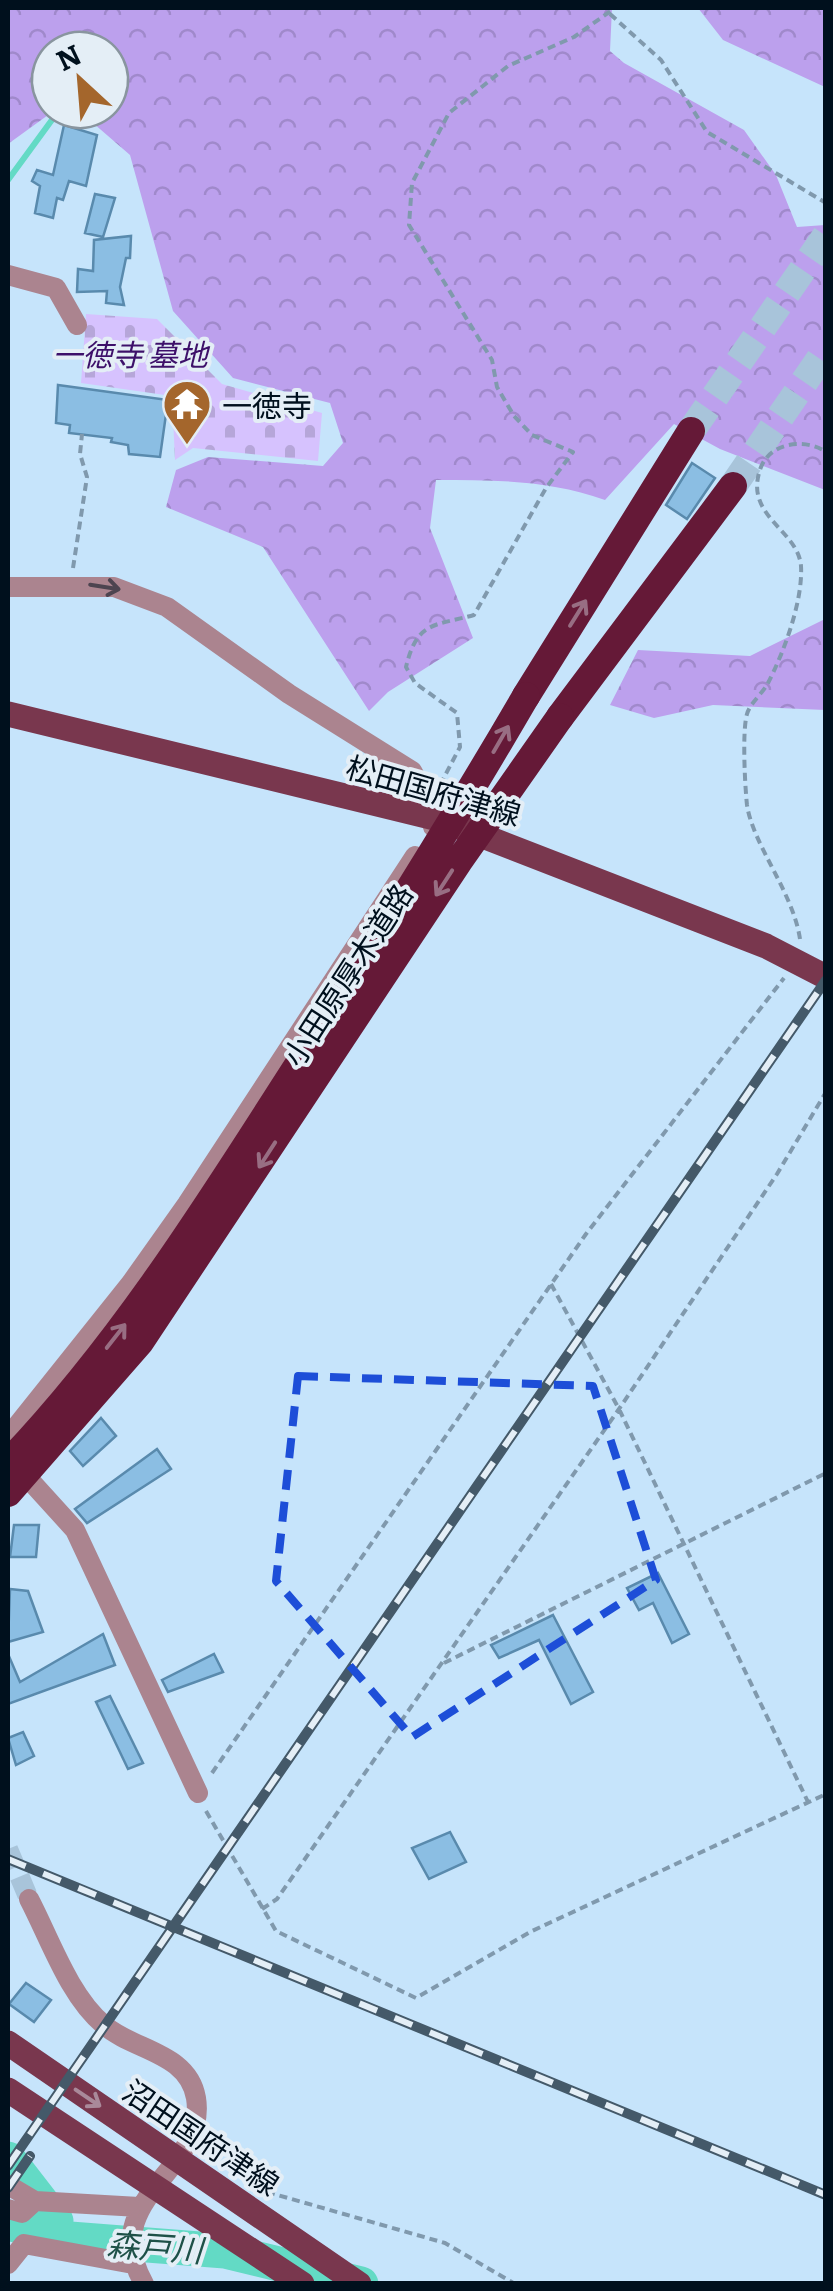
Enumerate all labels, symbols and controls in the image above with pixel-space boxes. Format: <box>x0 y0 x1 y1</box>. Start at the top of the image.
north arrow <box>30 30 130 130</box>
text: N <box>48 32 88 80</box>
park label: 一徳寺 墓地 <box>52 331 211 375</box>
temple icon: 一徳寺 <box>161 378 213 446</box>
place label: 一徳寺 <box>222 382 312 426</box>
one-way arrow <box>88 579 120 597</box>
one-way arrow <box>567 599 588 628</box>
one-way arrow <box>491 725 511 754</box>
street label: 松田国府津線 <box>341 743 527 835</box>
one-way arrow <box>434 869 455 897</box>
street label: 小田原厚木道路 <box>270 874 422 1074</box>
one-way arrow <box>256 1141 277 1169</box>
one-way arrow <box>105 1323 127 1349</box>
street label: 沼田国府津線 <box>115 2067 289 2205</box>
one-way arrow <box>74 2087 102 2108</box>
water label: 森戸川 <box>105 2218 208 2272</box>

